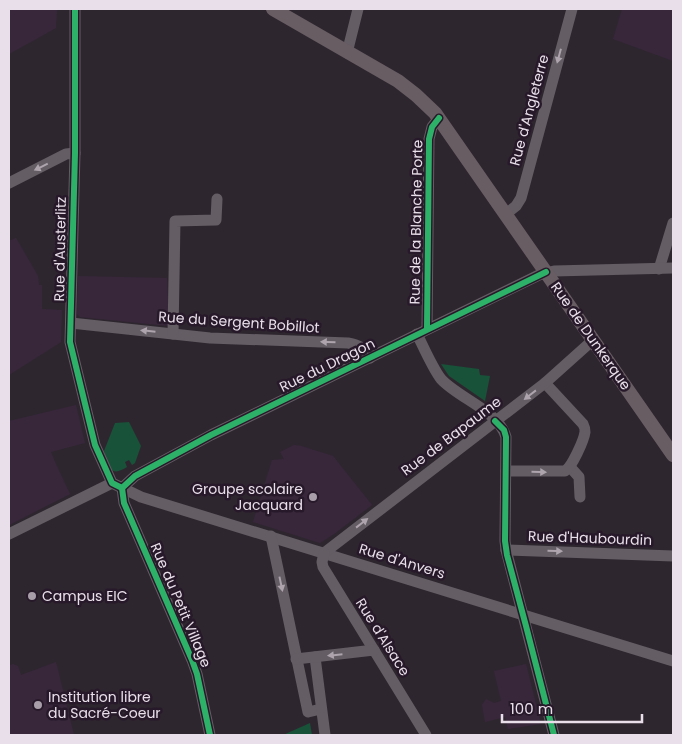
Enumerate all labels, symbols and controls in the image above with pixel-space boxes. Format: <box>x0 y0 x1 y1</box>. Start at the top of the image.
one-way arrow <box>555 48 563 63</box>
street label: Rue d'Angleterre <box>505 52 554 168</box>
street label: Rue de la Blanche Porte <box>405 139 427 305</box>
one-way arrow <box>34 163 48 171</box>
street label: Rue d'Austerlitz <box>49 197 71 301</box>
street label: Rue de Dunkerque <box>546 278 636 394</box>
street label: Rue du Sergent Bobillot <box>158 306 320 338</box>
one-way arrow <box>140 327 156 335</box>
street label: Rue du Dragon <box>276 333 378 397</box>
one-way arrow <box>319 338 335 346</box>
one-way arrow <box>524 389 537 400</box>
street label: Rue de Bapaume <box>397 391 506 480</box>
one-way arrow <box>531 468 547 476</box>
place label: Groupe scolaire Jacquard <box>192 479 303 515</box>
marker: Groupe scolaire Jacquard <box>307 491 319 503</box>
one-way arrow <box>355 518 369 528</box>
street label: Rue d'Haubourdin <box>528 526 652 550</box>
street label: Rue d'Anvers <box>356 538 448 584</box>
street label: Rue du Petit Village <box>146 540 216 671</box>
one-way arrow <box>547 548 563 556</box>
one-way arrow <box>277 576 285 592</box>
place label: Campus EIC <box>42 586 128 606</box>
marker: Campus EIC <box>26 590 38 602</box>
street label: Rue d'Alsace <box>351 594 415 680</box>
one-way arrow <box>327 651 343 659</box>
place label: Institution libre du Sacré-Coeur <box>48 687 161 723</box>
scale bar <box>502 692 642 724</box>
text: 100 m <box>510 698 553 719</box>
marker: Institution libre du Sacré-Coeur <box>32 699 44 711</box>

